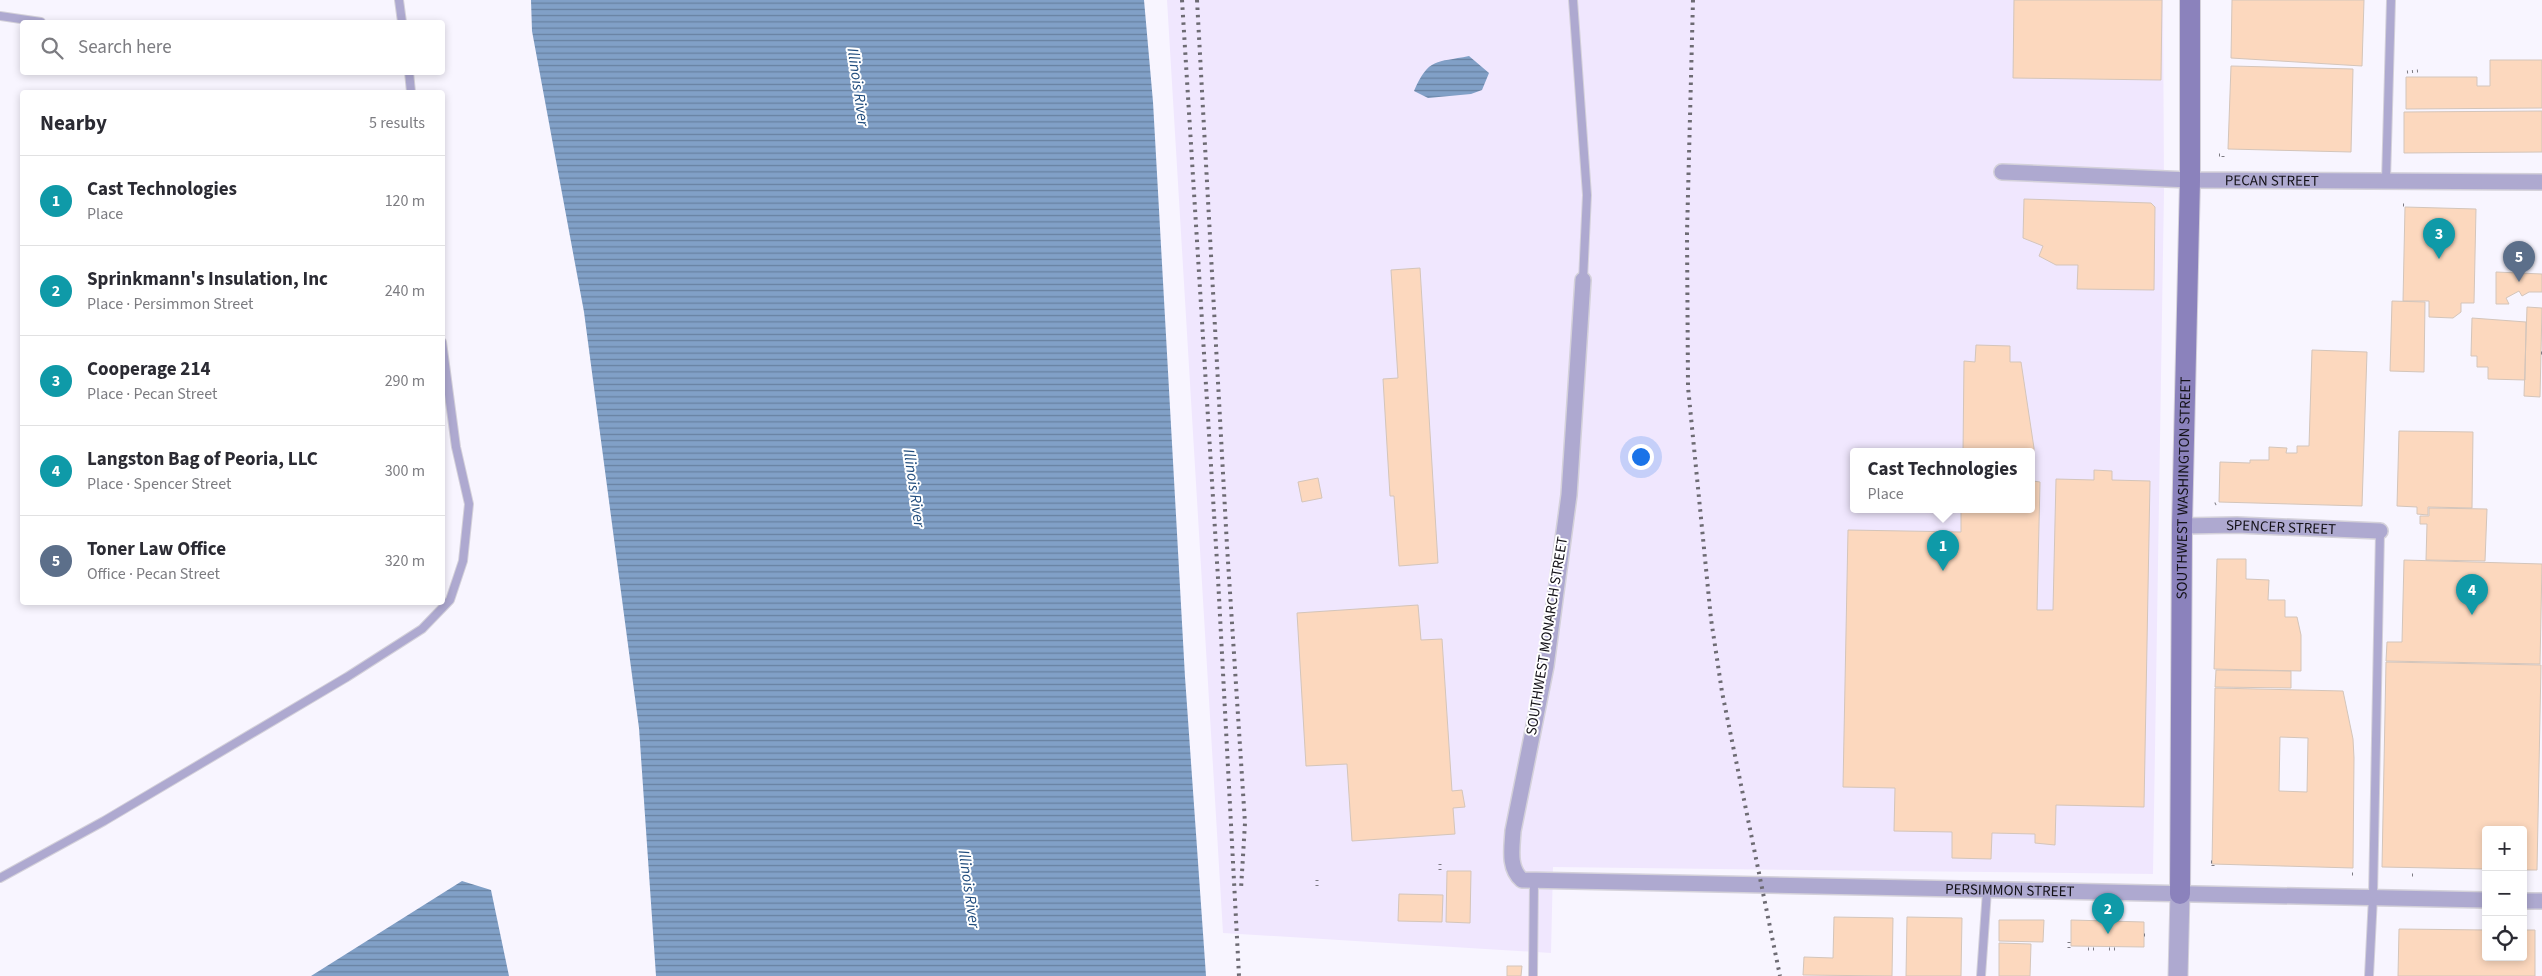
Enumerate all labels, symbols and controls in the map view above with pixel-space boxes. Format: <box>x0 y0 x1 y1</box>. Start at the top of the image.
search box <box>20 20 445 75</box>
icon: search <box>38 34 66 62</box>
text: Search here <box>78 34 172 61</box>
water label: Illinois River <box>842 47 875 129</box>
text: Nearby <box>40 108 107 138</box>
text: 5 results <box>369 112 425 134</box>
street label: PECAN STREET <box>2225 170 2319 191</box>
text: Cast Technologies <box>87 176 237 203</box>
text: 1 <box>52 190 60 212</box>
text: 120 m <box>385 190 425 212</box>
text: Place <box>87 203 123 225</box>
pin: 3 <box>2423 218 2455 259</box>
pin: 5 <box>2503 241 2535 282</box>
text: Sprinkmann's Insulation, Inc <box>87 266 328 293</box>
text: 2 <box>52 280 60 302</box>
text: 240 m <box>385 280 425 302</box>
text: Place · Persimmon Street <box>87 293 253 315</box>
text: Cooperage 214 <box>87 356 210 383</box>
text: 3 <box>52 370 60 392</box>
text: 290 m <box>385 370 425 392</box>
street label: SOUTHWEST WASHINGTON STREET <box>2171 376 2196 600</box>
text: Place · Pecan Street <box>87 383 217 405</box>
your location <box>1628 444 1654 470</box>
text: Langston Bag of Peoria, LLC <box>87 446 318 473</box>
water label: Illinois River <box>898 448 931 530</box>
popup <box>1850 448 2035 513</box>
text: Cast Technologies <box>1868 456 2017 483</box>
text: 4 <box>52 460 60 482</box>
text: 300 m <box>385 460 425 482</box>
text: Place · Spencer Street <box>87 473 231 495</box>
text: Place <box>1868 483 1904 505</box>
street label: SPENCER STREET <box>2226 514 2337 540</box>
pin: 1 <box>1927 530 1959 571</box>
street label: SOUTHWEST MONARCH STREET <box>1521 535 1573 737</box>
text: Toner Law Office <box>87 536 226 563</box>
text: 5 <box>52 550 60 572</box>
text: 320 m <box>385 550 425 572</box>
text: Office · Pecan Street <box>87 563 220 585</box>
pin: 4 <box>2456 574 2488 615</box>
map controls <box>2482 826 2527 961</box>
button: + <box>2482 826 2527 871</box>
water label: Illinois River <box>953 849 986 931</box>
button: − <box>2482 871 2527 916</box>
street label: PERSIMMON STREET <box>1945 878 2075 902</box>
pin: 2 <box>2092 893 2124 934</box>
button: locate <box>2482 916 2527 961</box>

